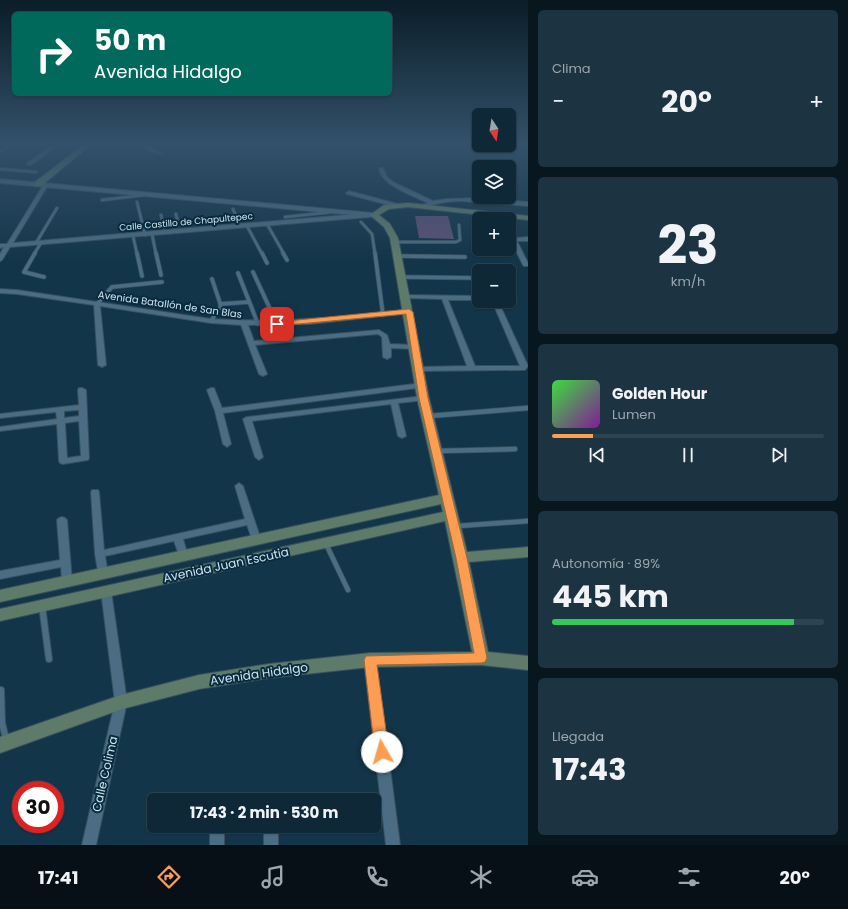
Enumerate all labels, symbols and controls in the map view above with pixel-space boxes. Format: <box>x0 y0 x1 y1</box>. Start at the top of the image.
text: 50 m <box>94 21 166 60</box>
icon: right <box>28 28 80 80</box>
text: Avenida Hidalgo <box>94 59 242 84</box>
text: Clima <box>552 59 591 78</box>
text: 20° <box>661 80 712 123</box>
text: − <box>552 86 564 117</box>
text: + <box>809 86 824 117</box>
north arrow <box>472 108 516 152</box>
map controls <box>472 108 516 308</box>
button: layers <box>472 160 516 204</box>
text: 23 <box>657 209 719 282</box>
street label: Calle Castillo de Chapultepec <box>119 210 254 234</box>
button: + <box>472 212 516 256</box>
button: − <box>472 264 516 308</box>
text: km/h <box>671 272 705 291</box>
street label: Avenida Batallón de San Blas <box>97 287 243 322</box>
pin <box>260 307 294 341</box>
icon: arrive <box>266 313 288 335</box>
text: Golden Hour <box>612 383 707 404</box>
text: Lumen <box>612 405 656 424</box>
icon: previous <box>586 444 608 466</box>
icon: pause <box>677 444 699 466</box>
icon: next <box>768 444 790 466</box>
street label: Avenida Juan Escutia <box>161 543 290 586</box>
text: Autonomía · 89% <box>552 554 660 573</box>
text: 445 km <box>552 575 669 618</box>
street label: Avenida Hidalgo <box>209 658 309 689</box>
text: Llegada <box>552 727 604 746</box>
position arrow <box>361 731 403 773</box>
street label: Calle Colima <box>88 734 121 813</box>
text: 17:43 <box>552 748 626 791</box>
speed limit sign: 30 <box>12 781 64 833</box>
text: 17:43 · 2 min · 530 m <box>190 802 338 823</box>
icon: directions <box>155 863 183 891</box>
icon: music <box>259 863 287 891</box>
icon: phone <box>363 863 391 891</box>
icon: climate <box>467 863 495 891</box>
icon: car <box>571 863 599 891</box>
icon: filters <box>675 863 703 891</box>
text: 17:41 <box>38 865 79 890</box>
text: 20° <box>780 865 810 890</box>

